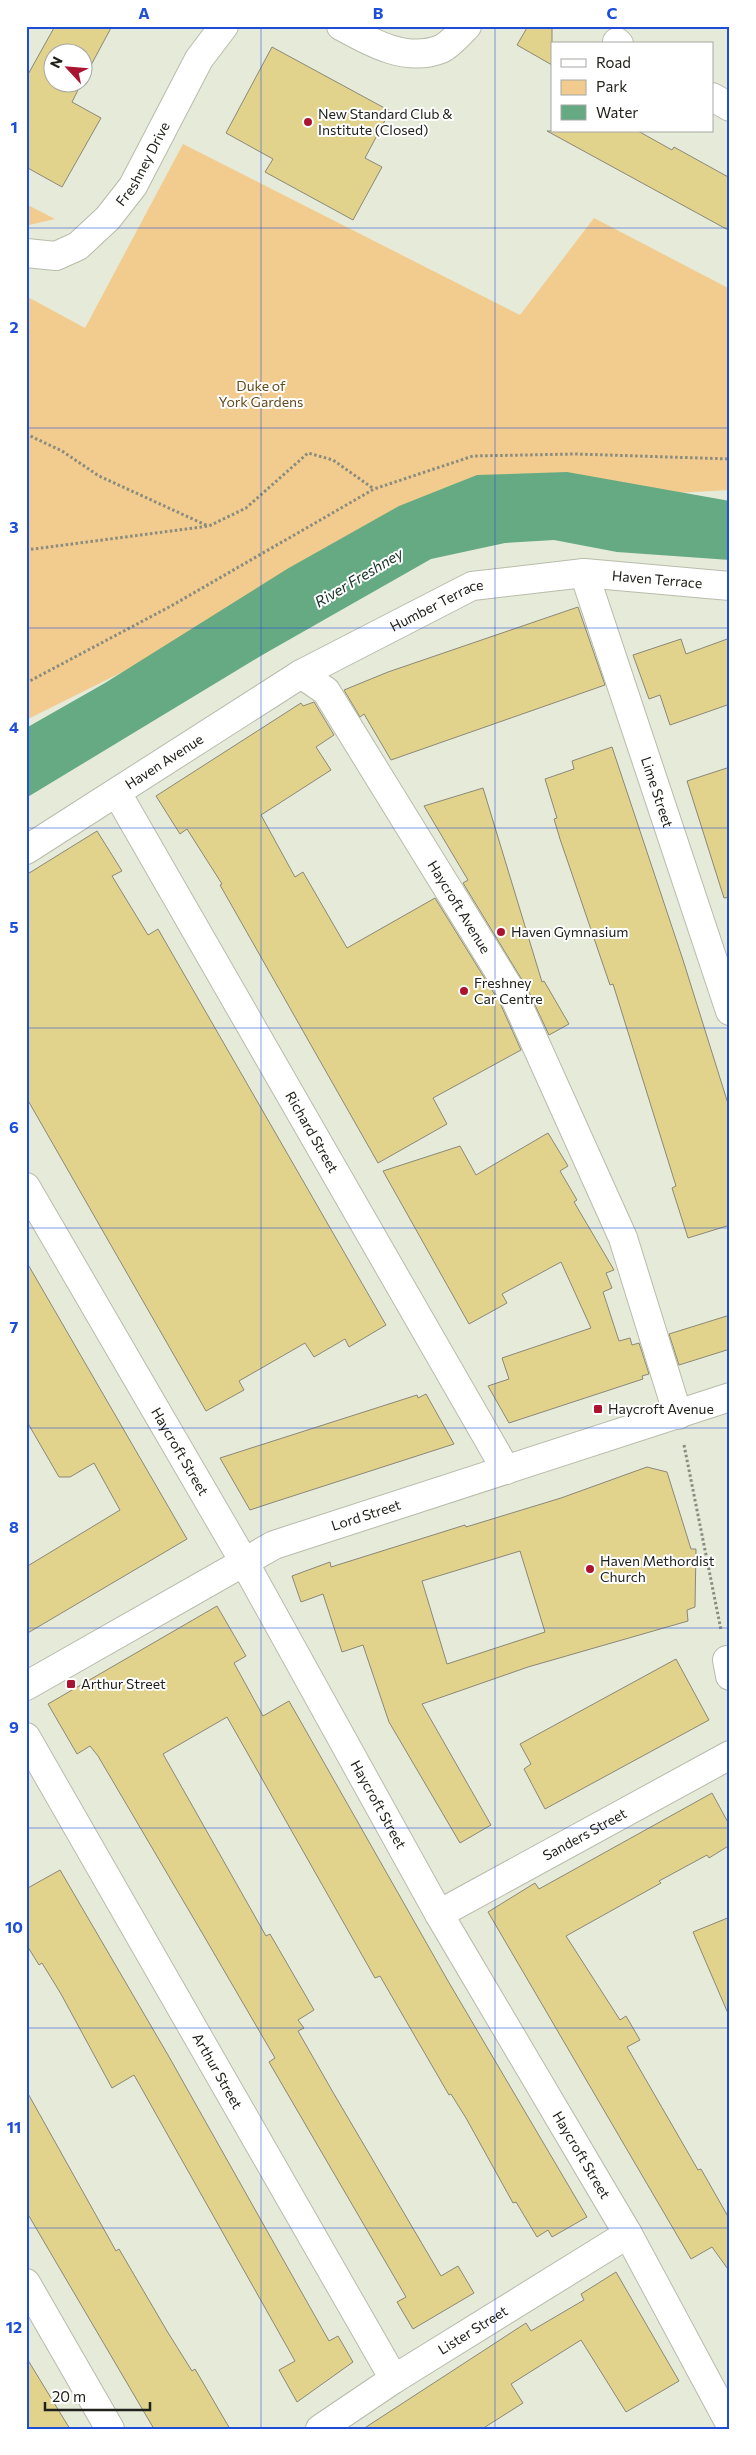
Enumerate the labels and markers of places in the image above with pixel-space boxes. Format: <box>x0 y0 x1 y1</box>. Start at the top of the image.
place label: New Standard Club & Institute (Closed) <box>318 105 453 138</box>
marker: New Standard Club & Institute (Closed) <box>302 116 314 128</box>
place label: Haven Gymnasium <box>511 923 628 940</box>
marker: Haven Gymnasium <box>495 926 507 938</box>
place label: Freshney Car Centre <box>474 974 543 1007</box>
marker: Freshney Car Centre <box>458 985 470 997</box>
place label: Haycroft Avenue <box>608 1400 714 1417</box>
marker: Haycroft Avenue <box>592 1403 604 1415</box>
place label: Haven Methordist Church <box>600 1552 715 1585</box>
marker: Haven Methordist Church <box>584 1563 596 1575</box>
place label: Arthur Street <box>81 1675 166 1692</box>
marker: Arthur Street <box>65 1678 77 1690</box>

